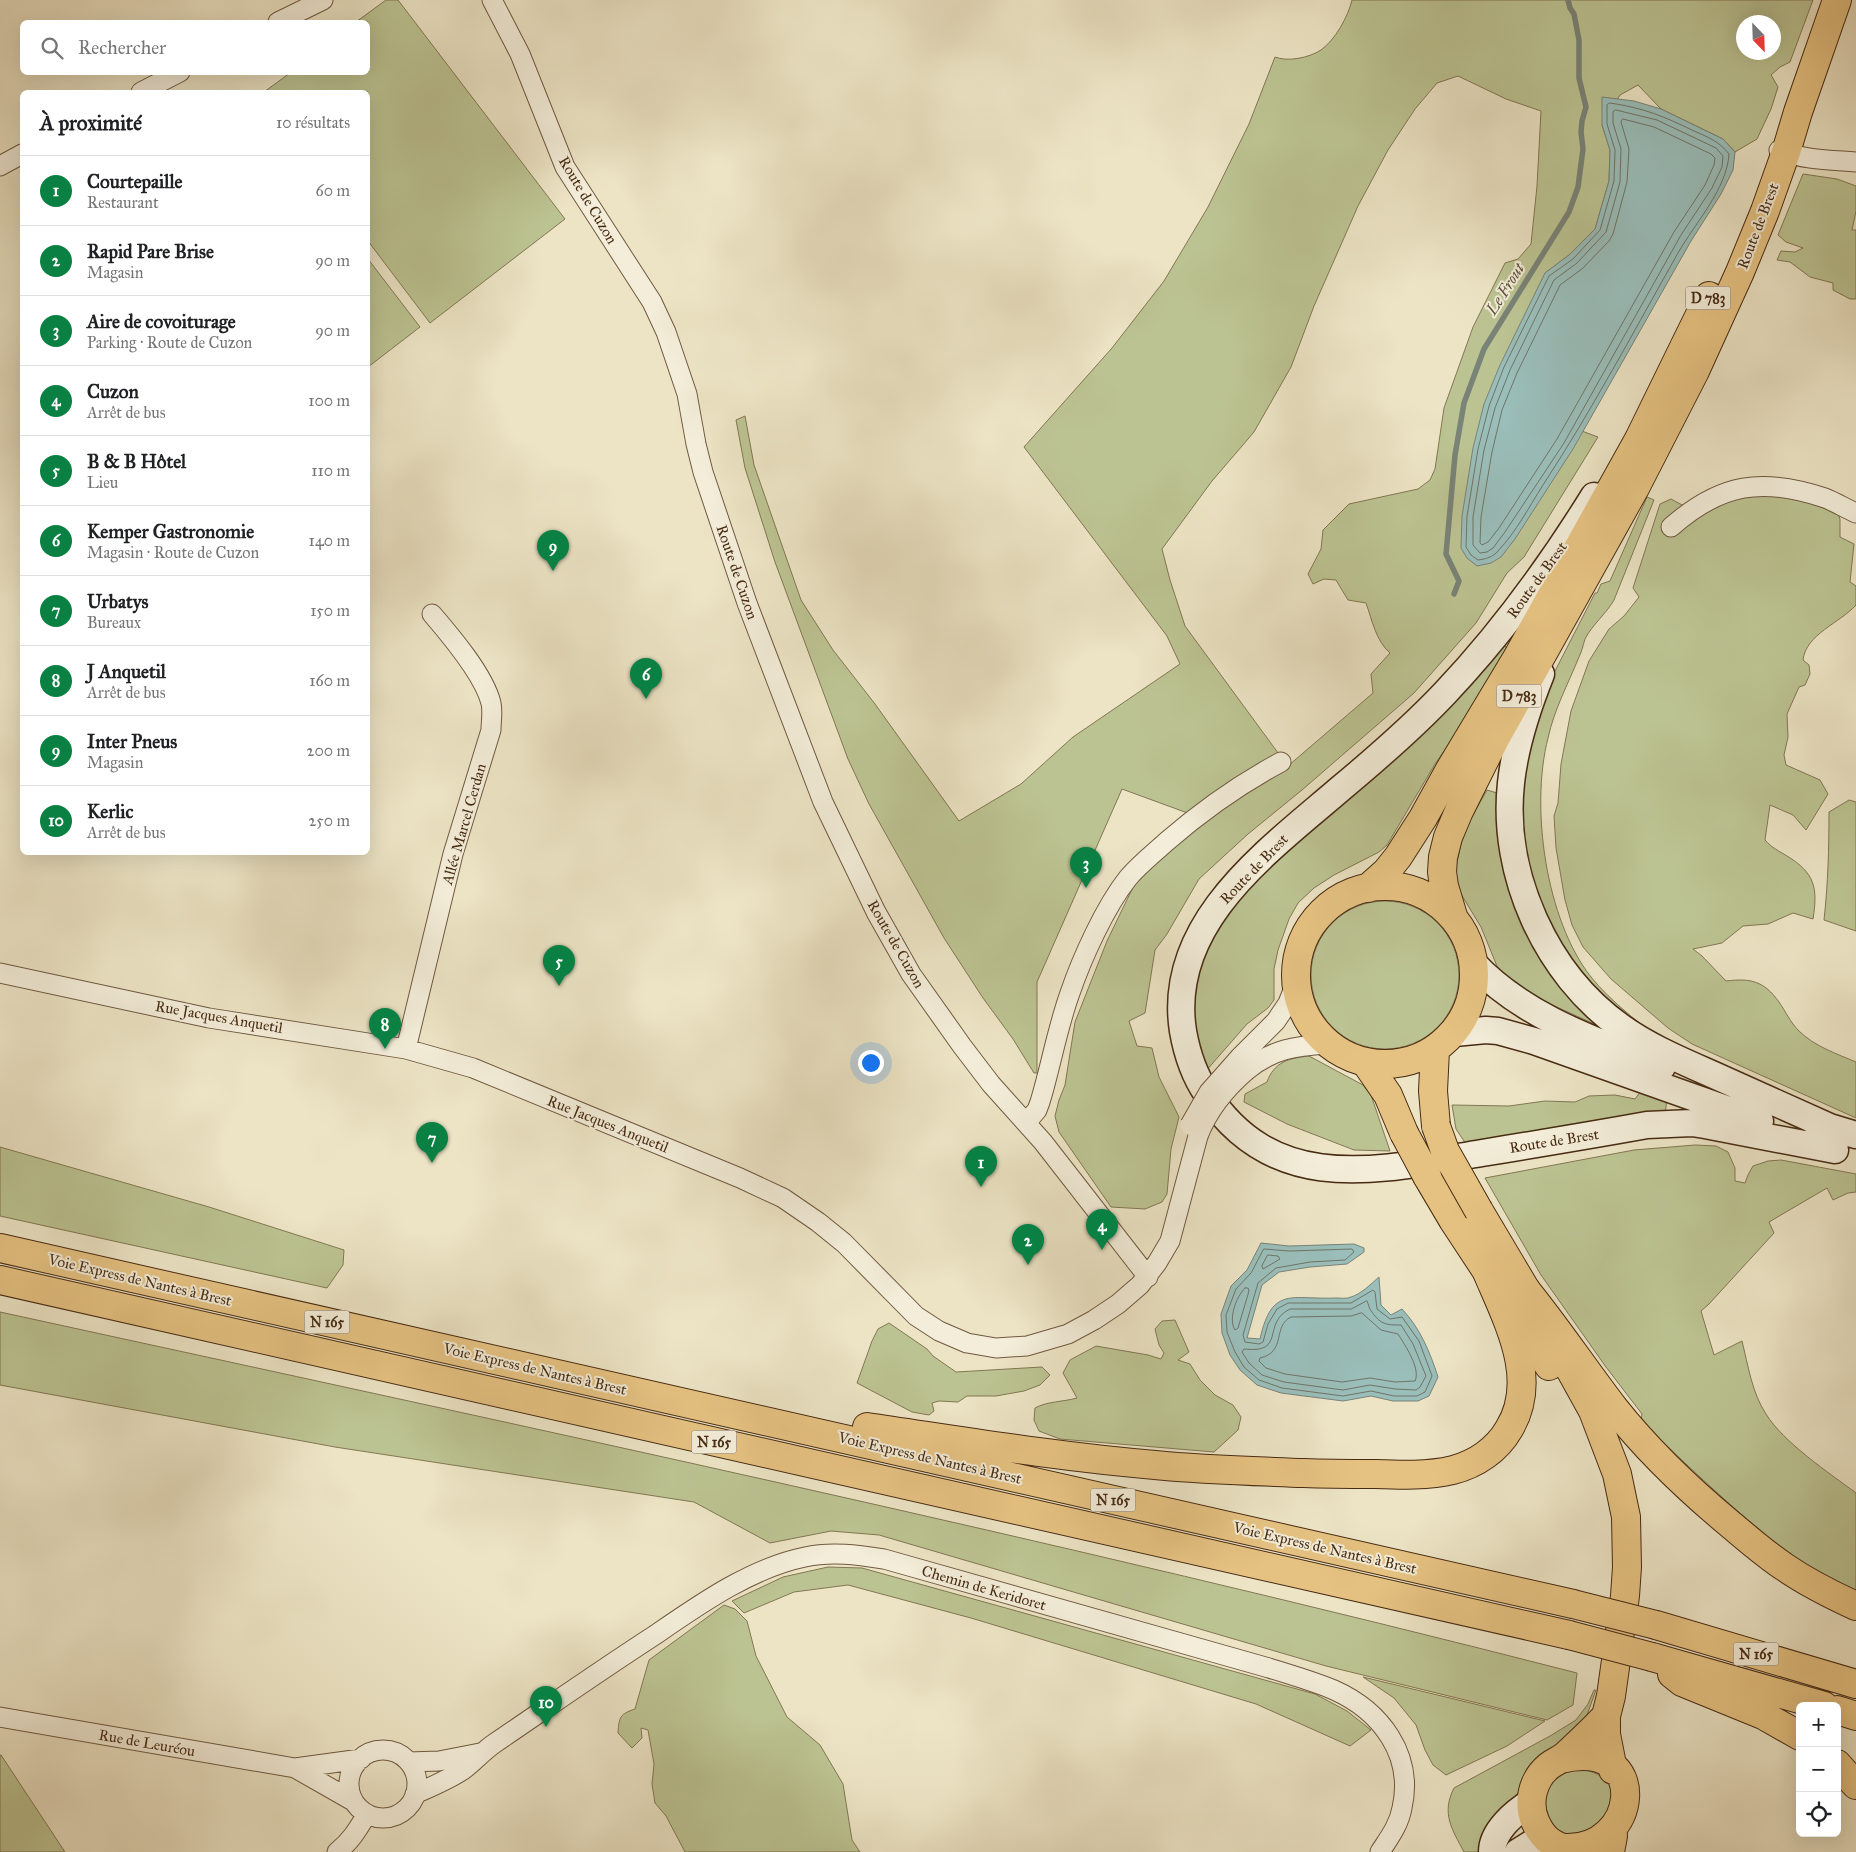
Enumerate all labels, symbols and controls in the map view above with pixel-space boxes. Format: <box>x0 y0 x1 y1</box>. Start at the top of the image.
north arrow <box>1736 15 1781 60</box>
search box <box>20 20 370 75</box>
icon: search <box>38 34 66 62</box>
text: Rechercher <box>78 36 166 59</box>
text: À proximité <box>40 110 142 136</box>
text: 10 résultats <box>276 113 350 132</box>
street label: Route de Cuzon <box>555 153 621 247</box>
text: Courtepaille <box>87 170 182 193</box>
street label: Route de Brest <box>1733 180 1783 271</box>
text: 1 <box>53 181 59 200</box>
text: 60 m <box>316 181 350 200</box>
text: Restaurant <box>87 193 159 212</box>
text: Rapid Pare Brise <box>87 240 214 263</box>
text: 2 <box>52 251 60 270</box>
text: 90 m <box>315 251 350 270</box>
water label: Le Frout <box>1481 259 1529 319</box>
text: Magasin <box>87 263 143 282</box>
road number: D 783 <box>1686 286 1730 310</box>
text: Aire de covoiturage <box>87 310 236 333</box>
text: 3 <box>53 321 59 340</box>
text: 90 m <box>315 321 350 340</box>
text: Parking · Route de Cuzon <box>87 333 252 352</box>
text: Cuzon <box>87 380 139 403</box>
text: 4 <box>52 391 60 410</box>
text: 100 m <box>308 391 350 410</box>
text: Arrêt de bus <box>87 403 166 422</box>
text: B & B Hôtel <box>87 450 186 473</box>
text: 5 <box>52 461 60 480</box>
text: 110 m <box>311 461 350 480</box>
text: Lieu <box>87 473 118 492</box>
text: Kemper Gastronomie <box>87 520 254 543</box>
street label: Route de Cuzon <box>712 522 762 622</box>
pin: 9 <box>537 530 569 571</box>
text: 6 <box>52 531 60 550</box>
text: 140 m <box>309 531 350 550</box>
street label: Route de Brest <box>1503 538 1571 622</box>
text: Magasin · Route de Cuzon <box>87 543 259 562</box>
text: Urbatys <box>87 590 148 613</box>
text: 7 <box>52 601 60 620</box>
text: 150 m <box>310 601 350 620</box>
text: Bureaux <box>87 613 141 632</box>
pin: 6 <box>630 658 662 699</box>
text: J Anquetil <box>87 660 166 683</box>
text: 8 <box>52 671 60 690</box>
text: 160 m <box>309 671 350 690</box>
text: Arrêt de bus <box>87 683 166 702</box>
road number: D 783 <box>1496 684 1542 708</box>
text: Inter Pneus <box>87 730 177 753</box>
text: 9 <box>52 741 60 760</box>
text: 200 m <box>307 741 350 760</box>
text: Magasin <box>87 753 143 772</box>
street label: Allée Marcel Cerdan <box>438 761 490 888</box>
text: Kerlic <box>87 800 134 823</box>
text: 10 <box>48 811 64 830</box>
text: 250 m <box>309 811 350 830</box>
text: Arrêt de bus <box>87 823 166 842</box>
street label: Route de Brest <box>1216 830 1292 908</box>
pin: 3 <box>1070 847 1102 888</box>
street label: Route de Cuzon <box>863 897 929 991</box>
pin: 5 <box>543 945 575 986</box>
street label: Rue Jacques Anquetil <box>154 997 285 1038</box>
pin: 8 <box>369 1008 401 1049</box>
your location <box>858 1050 884 1076</box>
street label: Rue Jacques Anquetil <box>544 1091 672 1158</box>
pin: 7 <box>416 1122 448 1163</box>
street label: Route de Brest <box>1508 1125 1601 1157</box>
pin: 1 <box>965 1146 997 1187</box>
pin: 4 <box>1086 1209 1118 1250</box>
pin: 2 <box>1012 1224 1044 1265</box>
street label: Voie Express de Nantes à Brest <box>46 1250 234 1310</box>
road number: N 165 <box>304 1310 350 1334</box>
street label: Voie Express de Nantes à Brest <box>441 1339 629 1399</box>
street label: Voie Express de Nantes à Brest <box>836 1428 1024 1488</box>
road number: N 165 <box>692 1430 736 1454</box>
road number: N 165 <box>1090 1488 1136 1512</box>
street label: Voie Express de Nantes à Brest <box>1231 1518 1419 1578</box>
street label: Chemin de Keridoret <box>920 1562 1049 1615</box>
road number: N 165 <box>1734 1642 1778 1666</box>
pin: 10 <box>530 1686 562 1727</box>
map controls <box>1796 1702 1841 1837</box>
button: + <box>1796 1702 1841 1747</box>
street label: Rue de Leuréou <box>97 1726 197 1760</box>
button: − <box>1796 1747 1841 1792</box>
button: locate <box>1796 1792 1841 1837</box>

